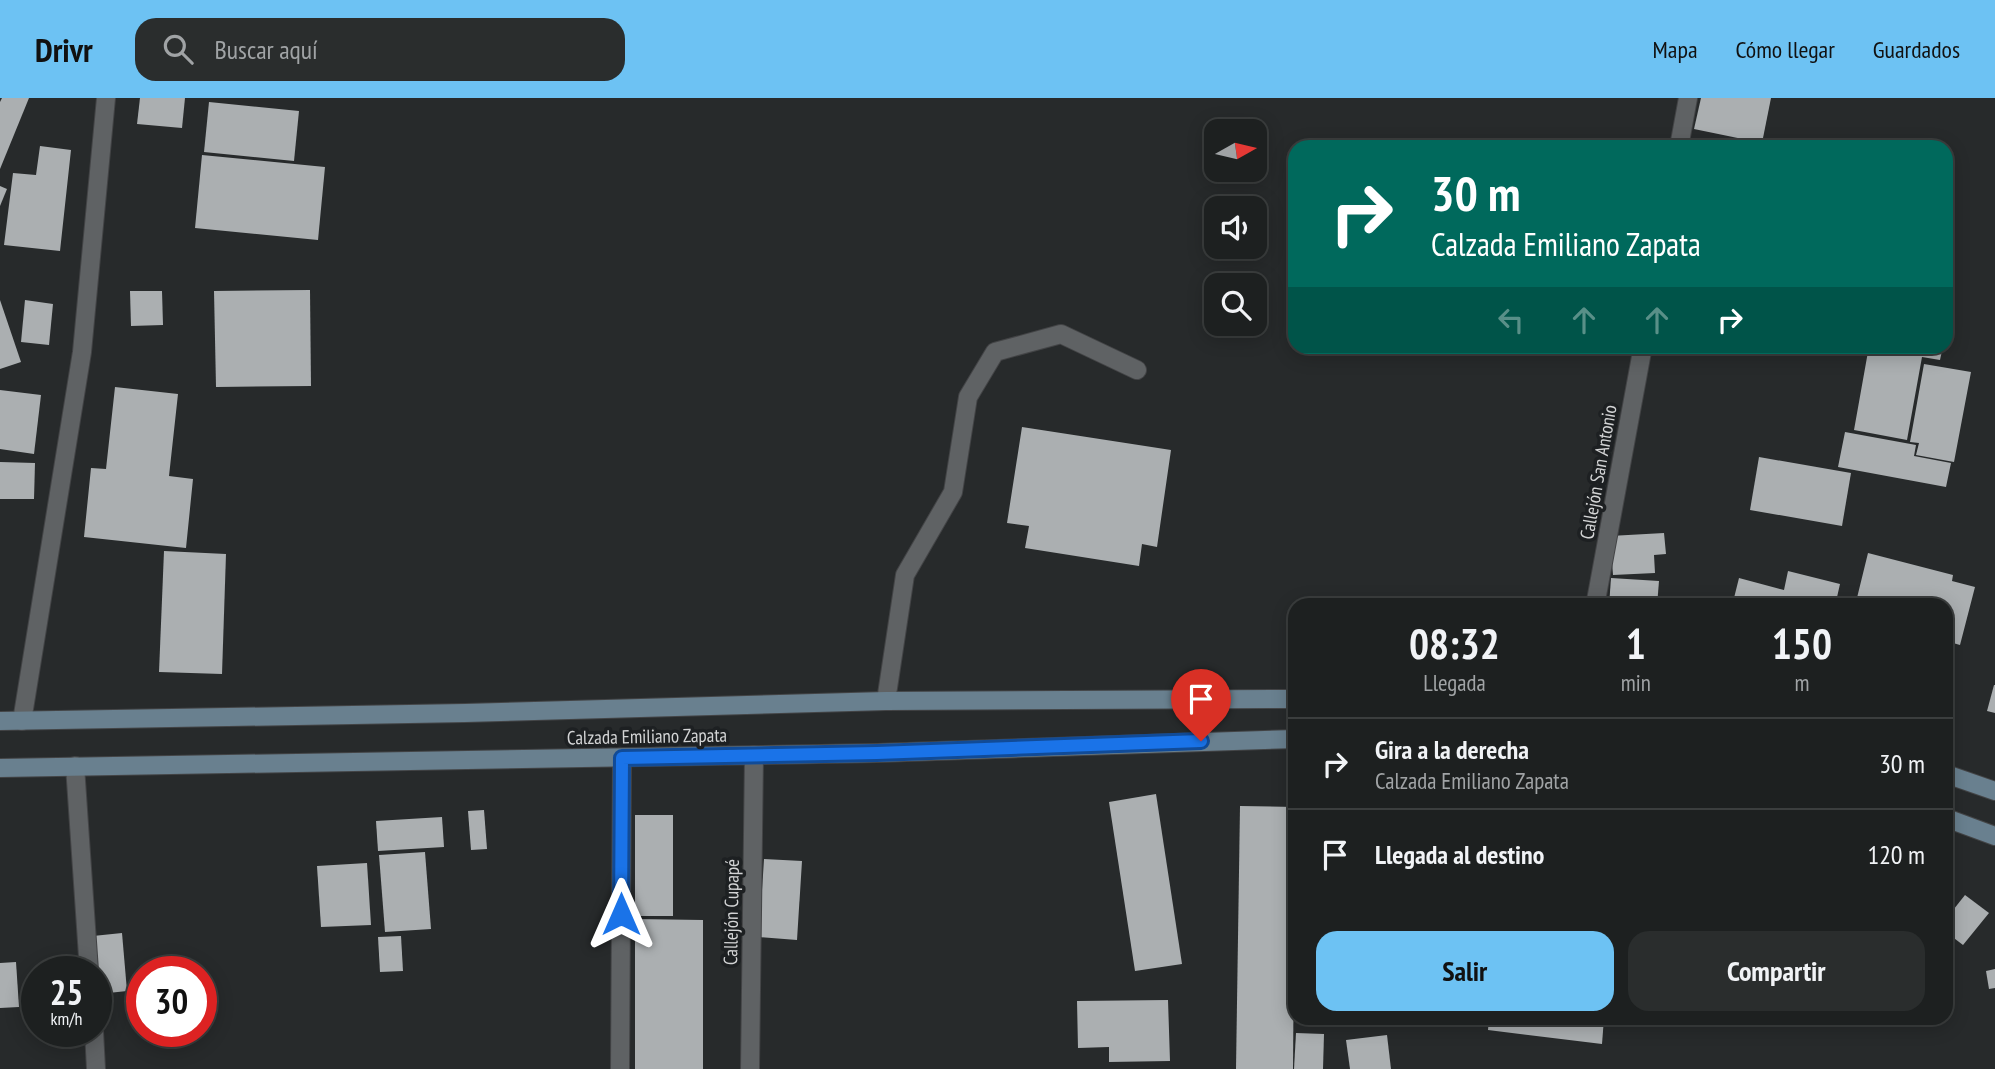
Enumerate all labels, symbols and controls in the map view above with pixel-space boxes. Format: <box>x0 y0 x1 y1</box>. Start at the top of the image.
search box <box>135 18 625 81</box>
text: Drivr <box>35 28 93 71</box>
icon: search <box>159 30 197 68</box>
text: Buscar aquí <box>215 33 318 66</box>
text: Mapa <box>1653 34 1698 65</box>
text: Cómo llegar <box>1736 34 1835 65</box>
text: Guardados <box>1873 34 1960 65</box>
north arrow <box>1204 119 1267 182</box>
map controls <box>1204 119 1267 336</box>
text: 30 m <box>1431 161 1520 225</box>
icon: right <box>1316 168 1407 259</box>
button: sound <box>1204 196 1267 259</box>
text: Calzada Emiliano Zapata <box>1431 223 1701 265</box>
button: search <box>1204 273 1267 336</box>
icon: left <box>1492 301 1530 339</box>
icon: ahead <box>1565 301 1603 339</box>
icon: ahead <box>1638 301 1676 339</box>
icon: right <box>1711 301 1749 339</box>
street label: Callejón San Antonio <box>1574 403 1622 541</box>
text: 08:32 <box>1409 616 1500 671</box>
text: 1 <box>1626 616 1646 671</box>
text: 150 <box>1772 616 1832 671</box>
text: Llegada <box>1423 668 1486 697</box>
text: min <box>1621 668 1651 697</box>
text: m <box>1794 668 1809 697</box>
pin <box>1171 669 1231 741</box>
icon: arrive <box>1182 680 1220 718</box>
street label: Calzada Emiliano Zapata <box>567 723 727 749</box>
text: Gira a la derecha <box>1375 733 1529 766</box>
icon: right <box>1316 745 1354 783</box>
text: 30 m <box>1879 747 1925 780</box>
text: Calzada Emiliano Zapata <box>1375 766 1569 795</box>
icon: arrive <box>1316 836 1354 874</box>
text: Llegada al destino <box>1375 838 1544 871</box>
text: 120 m <box>1867 838 1925 871</box>
street label: Callejón Cupapé <box>718 859 744 965</box>
position arrow <box>584 877 658 951</box>
button: Salir <box>1316 931 1614 1011</box>
button: Compartir <box>1628 931 1925 1011</box>
speed limit sign: 30 <box>126 956 217 1047</box>
text: 25 <box>50 969 83 1015</box>
text: km/h <box>51 1007 82 1030</box>

